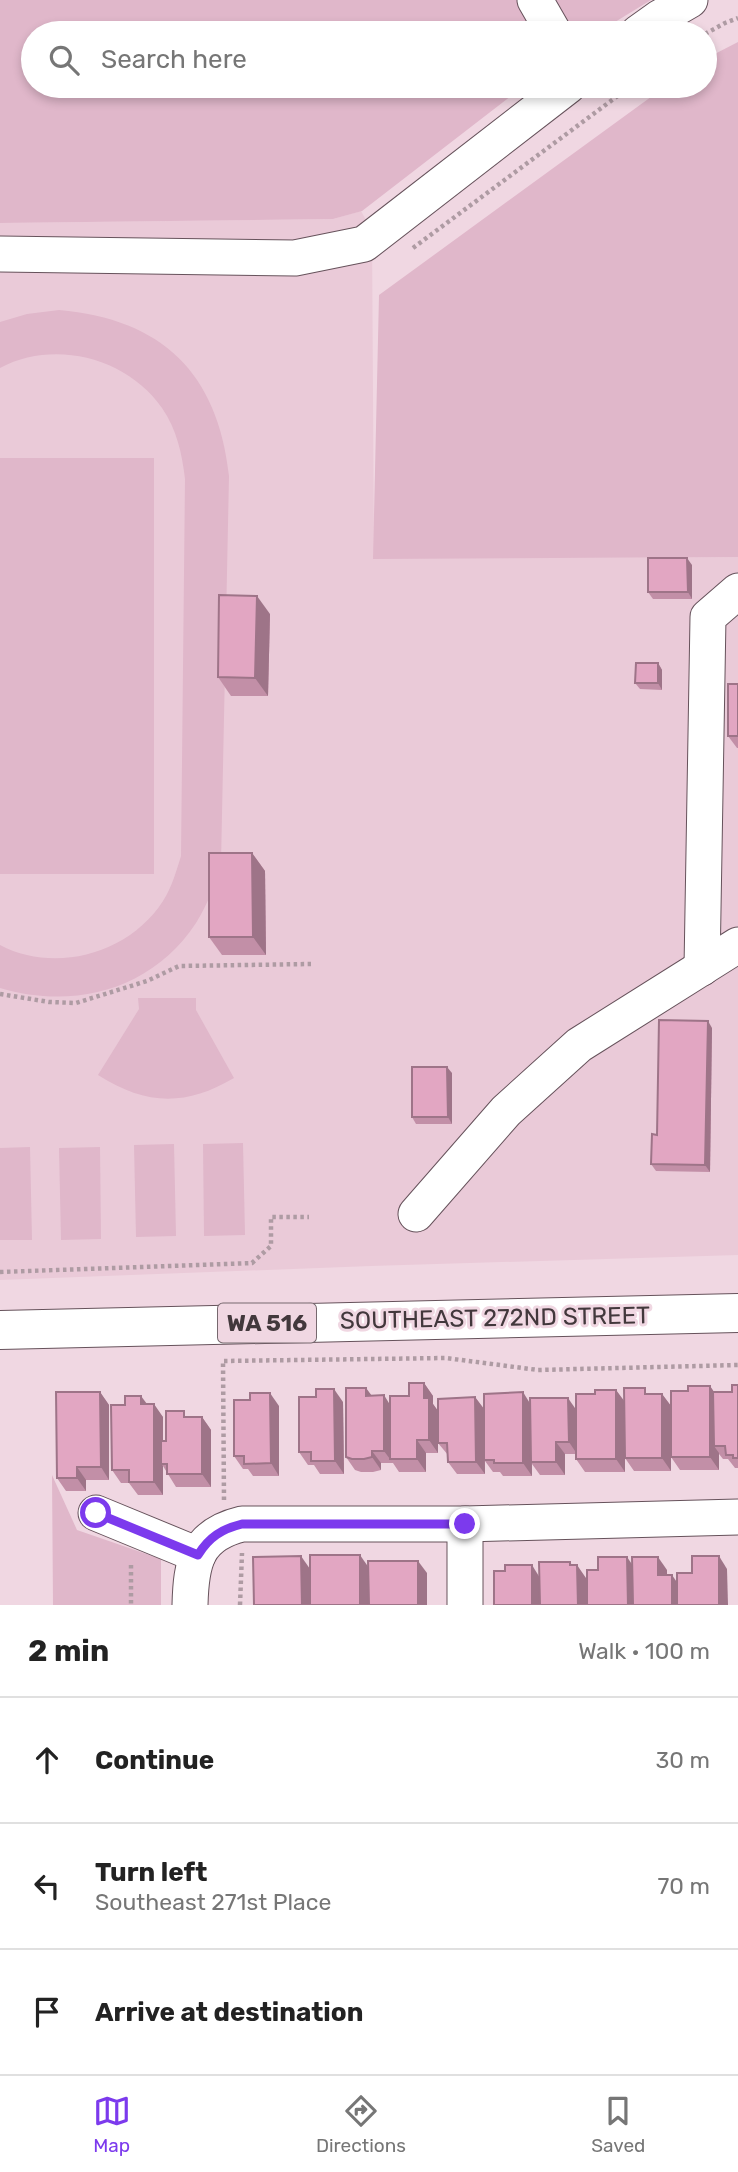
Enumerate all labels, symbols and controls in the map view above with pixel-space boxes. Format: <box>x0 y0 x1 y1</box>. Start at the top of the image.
search box <box>21 21 717 98</box>
icon: search <box>45 41 83 79</box>
text: Search here <box>101 44 247 75</box>
street label: SOUTHEAST 272ND STREET <box>340 1301 650 1335</box>
road number: WA 516 <box>218 1304 316 1342</box>
route start <box>80 1497 111 1528</box>
route end <box>449 1508 480 1539</box>
text: 2 min <box>28 1633 109 1669</box>
text: Walk · 100 m <box>578 1637 710 1665</box>
icon: ahead <box>28 1741 66 1779</box>
text: Continue <box>95 1745 214 1776</box>
text: 30 m <box>655 1746 710 1774</box>
text: Turn left <box>95 1857 207 1888</box>
icon: left <box>28 1867 66 1905</box>
text: 70 m <box>658 1872 710 1900</box>
text: Southeast 271st Place <box>95 1888 331 1916</box>
icon: arrive <box>28 1993 66 2031</box>
text: Arrive at destination <box>95 1997 363 2028</box>
tab: Map <box>93 2092 131 2157</box>
tab: Directions <box>316 2092 406 2157</box>
tab: Saved <box>591 2092 645 2157</box>

